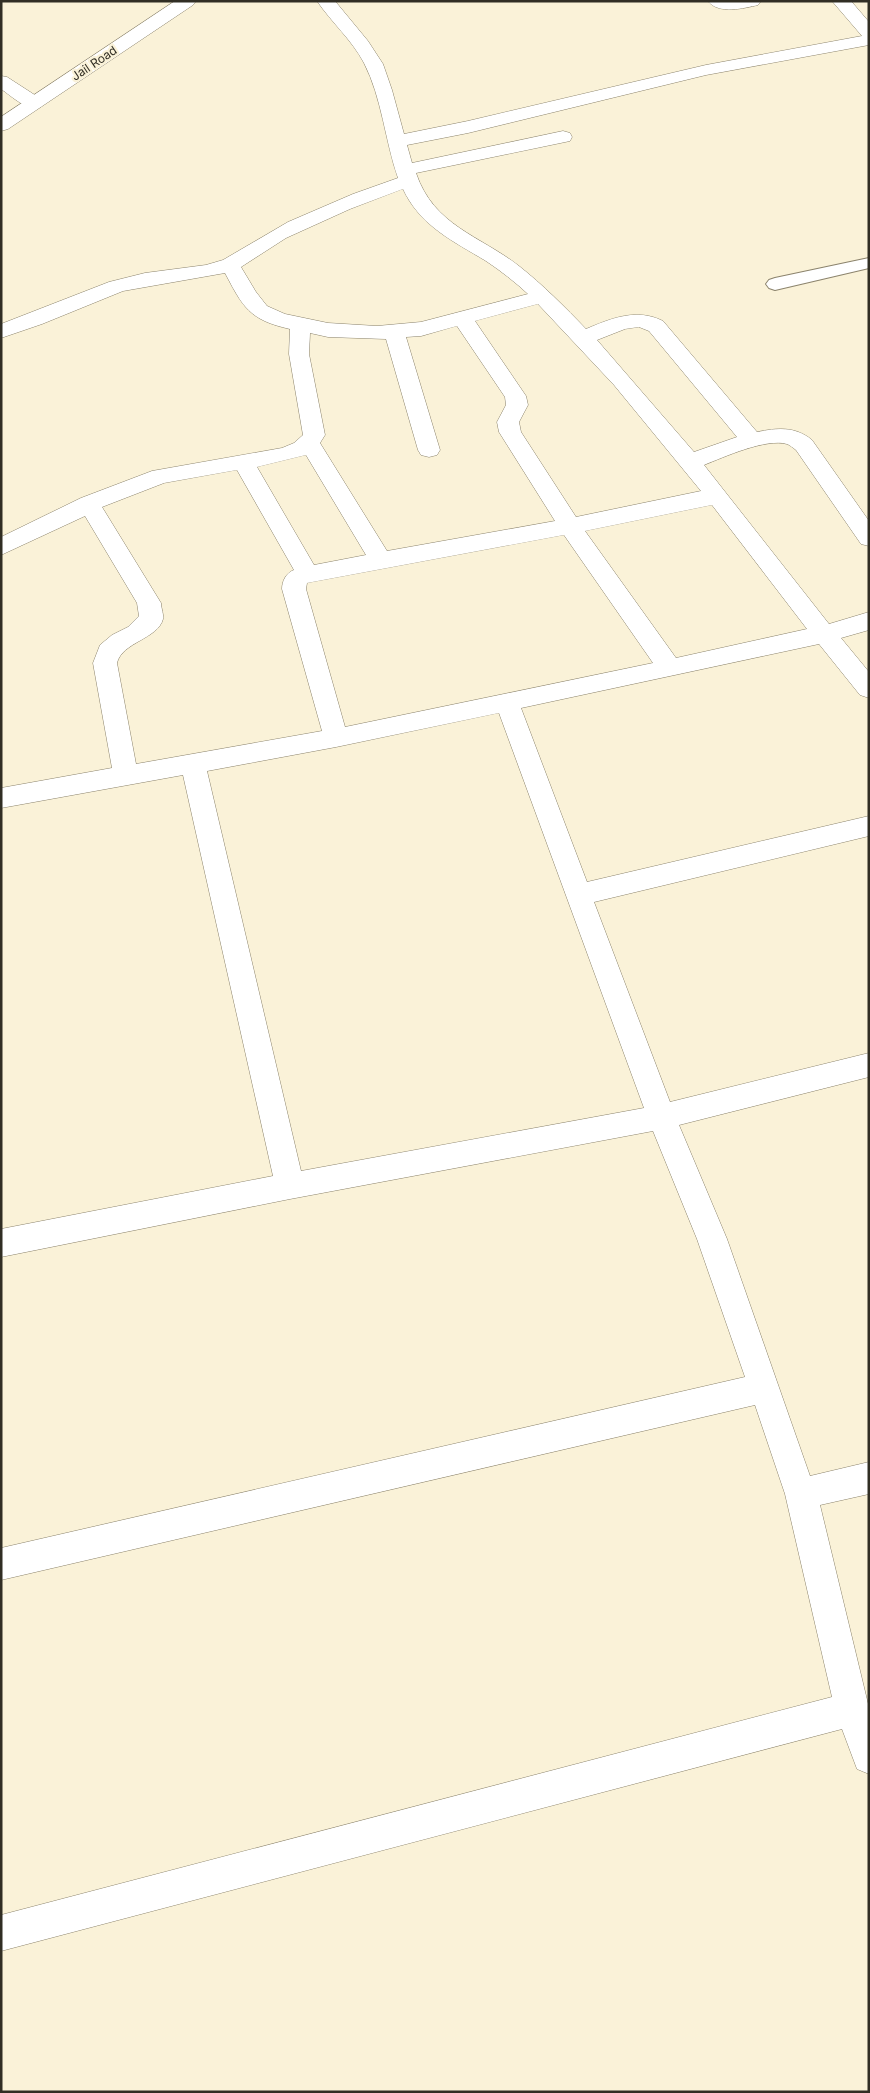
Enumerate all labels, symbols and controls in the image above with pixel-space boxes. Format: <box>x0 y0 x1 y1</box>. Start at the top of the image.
street label: Jail Road <box>68 42 120 84</box>

